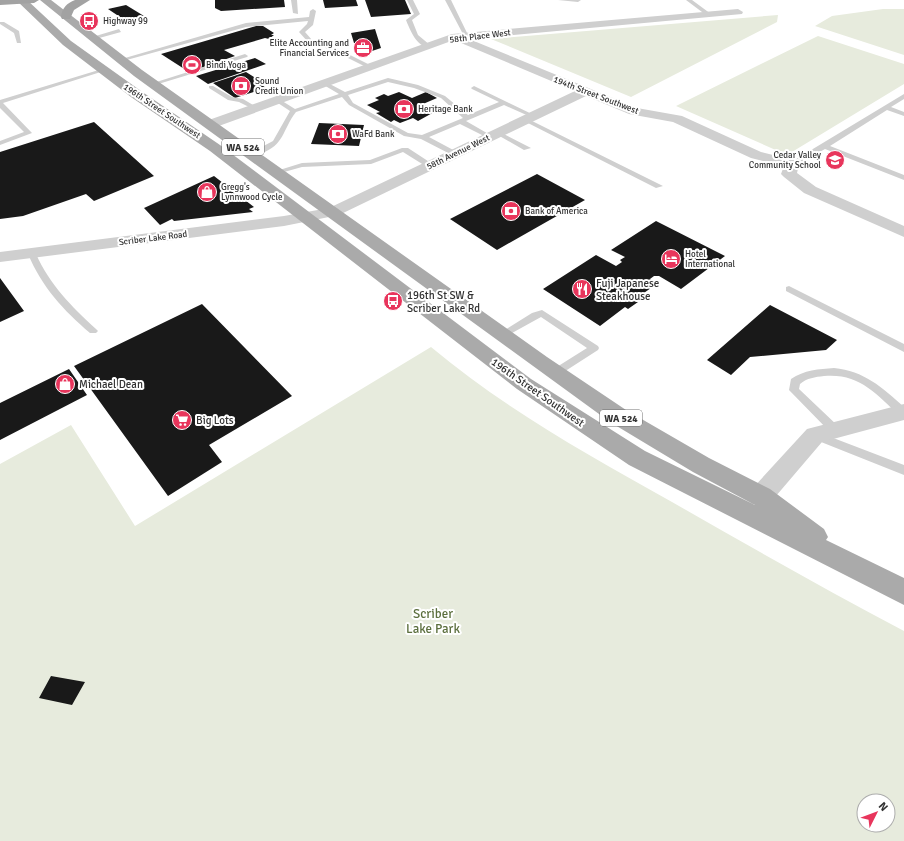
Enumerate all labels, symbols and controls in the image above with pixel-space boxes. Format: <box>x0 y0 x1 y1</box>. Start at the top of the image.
bus stop icon: Highway 99 <box>78 10 100 32</box>
place label: Highway 99 <box>103 16 148 27</box>
street label: 58th Place West <box>449 27 511 46</box>
office icon: Elite Accounting and Financial Services <box>352 37 374 59</box>
place label: Elite Accounting and Financial Services <box>269 38 349 59</box>
sports icon: Bindi Yoga <box>181 54 203 76</box>
place label: Bindi Yoga <box>206 60 246 71</box>
street label: 194th Street Southwest <box>552 74 640 117</box>
bank icon: Sound Credit Union <box>230 75 252 97</box>
place label: Sound Credit Union <box>255 76 303 97</box>
street label: 196th Street Southwest <box>121 82 202 141</box>
bank icon: Heritage Bank <box>393 98 415 120</box>
place label: Heritage Bank <box>418 104 473 115</box>
bank icon: WaFd Bank <box>327 123 349 145</box>
place label: WaFd Bank <box>352 129 395 140</box>
street label: 58th Avenue West <box>425 132 492 172</box>
road number: WA 524 <box>222 139 264 155</box>
school or university icon: Cedar Valley Community School <box>824 149 846 171</box>
place label: Cedar Valley Community School <box>749 150 822 171</box>
shop icon: Gregg's Lynnwood Cycle <box>196 181 218 203</box>
place label: Gregg's Lynnwood Cycle <box>221 182 283 203</box>
bank icon: Bank of America <box>500 200 522 222</box>
place label: Bank of America <box>525 206 588 217</box>
street label: Scriber Lake Road <box>118 229 188 248</box>
hotel icon: Hotel International <box>660 248 682 270</box>
place label: Hotel International <box>685 249 736 270</box>
place label: Fuji Japanese Steakhouse <box>596 277 659 303</box>
restaurant icon: Fuji Japanese Steakhouse <box>571 278 593 300</box>
place label: 196th St SW & Scriber Lake Rd <box>407 289 480 315</box>
bus stop icon: 196th St SW & Scriber Lake Rd <box>382 290 404 312</box>
street label: 196th Street Southwest <box>489 355 587 430</box>
shop icon: Michael Dean <box>54 373 76 395</box>
place label: Michael Dean <box>79 378 143 391</box>
supermarket icon: Big Lots <box>171 409 193 431</box>
road number: WA 524 <box>600 410 642 426</box>
place label: Big Lots <box>196 414 234 427</box>
park label: Scriber Lake Park <box>406 606 460 637</box>
north arrow <box>856 793 896 833</box>
text: N <box>876 799 890 814</box>

